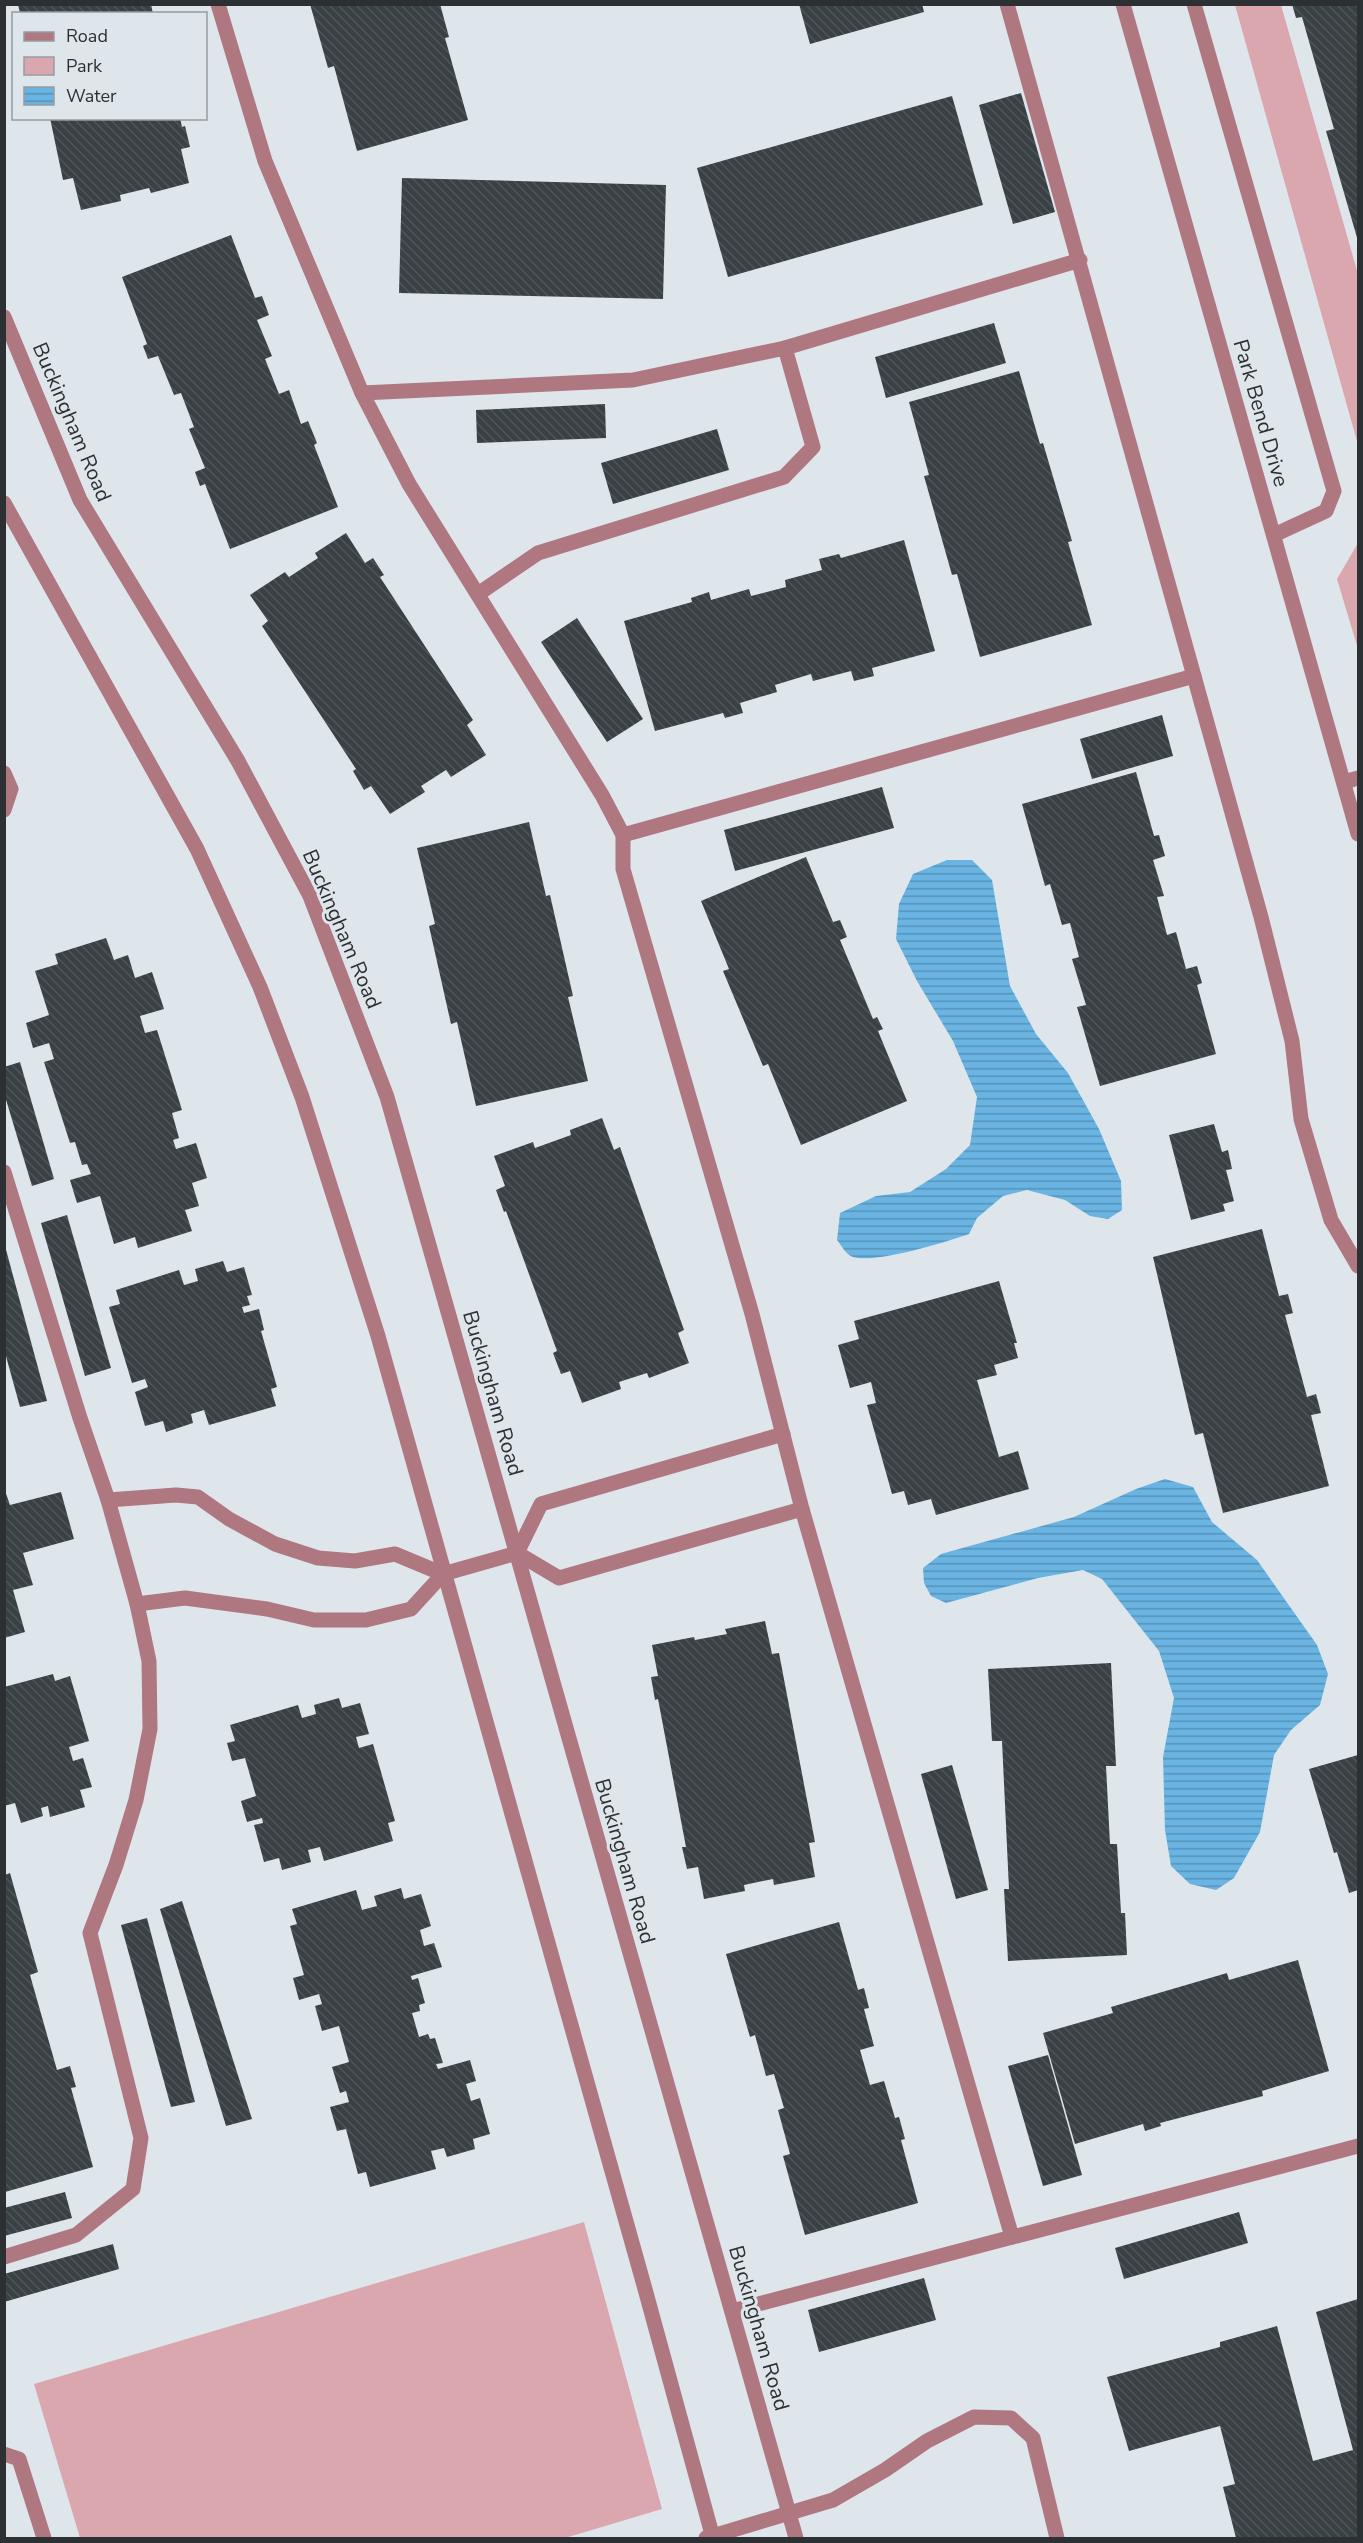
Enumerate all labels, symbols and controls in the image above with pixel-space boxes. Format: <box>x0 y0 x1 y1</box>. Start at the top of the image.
legend <box>12 12 207 120</box>
text: Road <box>66 24 108 48</box>
text: Park <box>66 54 103 78</box>
text: Water <box>66 84 117 108</box>
street label: Park Bend Drive <box>1227 336 1295 490</box>
street label: Buckingham Road <box>26 338 118 506</box>
street label: Buckingham Road <box>296 845 388 1013</box>
street label: Buckingham Road <box>456 1307 530 1479</box>
street label: Buckingham Road <box>588 1775 662 1947</box>
street label: Buckingham Road <box>722 2242 796 2414</box>

